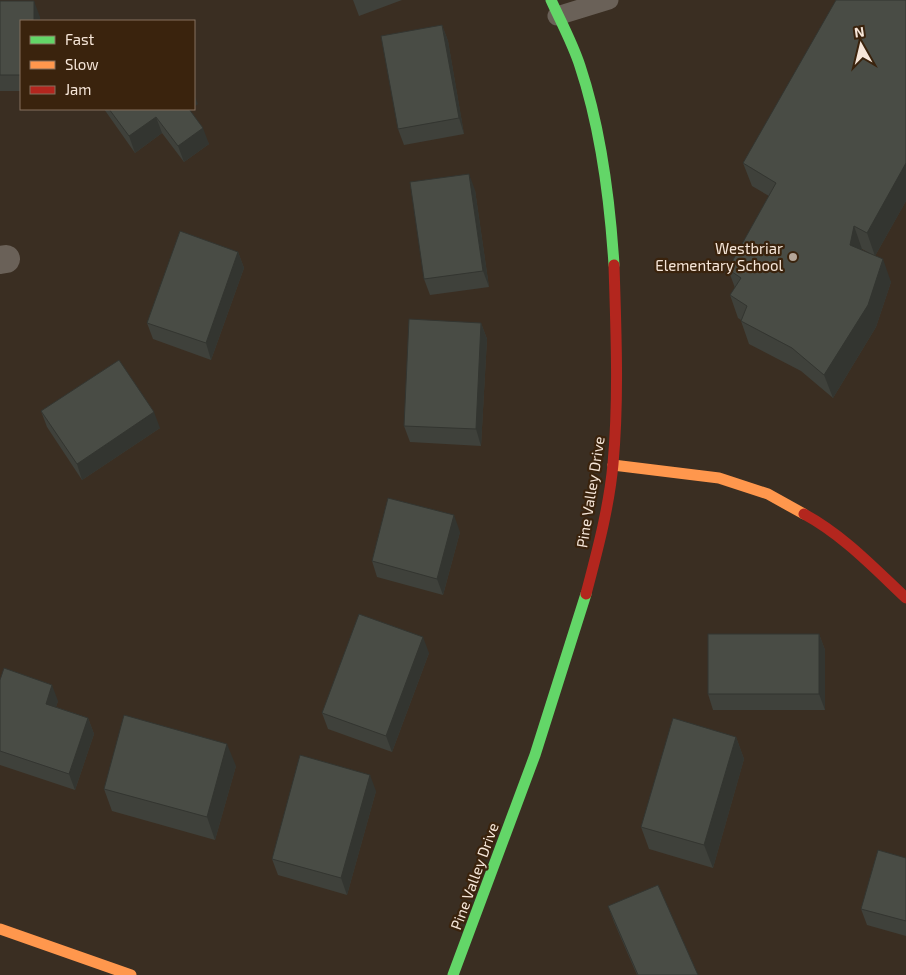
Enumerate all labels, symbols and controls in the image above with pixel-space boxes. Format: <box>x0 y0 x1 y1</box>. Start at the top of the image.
legend <box>20 20 195 110</box>
north arrow <box>836 20 886 70</box>
text: N <box>853 23 865 41</box>
text: Fast <box>65 30 95 48</box>
text: Slow <box>65 55 99 73</box>
text: Jam <box>65 80 91 98</box>
place label: Westbriar Elementary School <box>655 239 784 274</box>
marker: Westbriar Elementary School <box>787 251 799 263</box>
street label: Pine Valley Drive <box>572 435 608 549</box>
street label: Pine Valley Drive <box>446 820 502 932</box>

